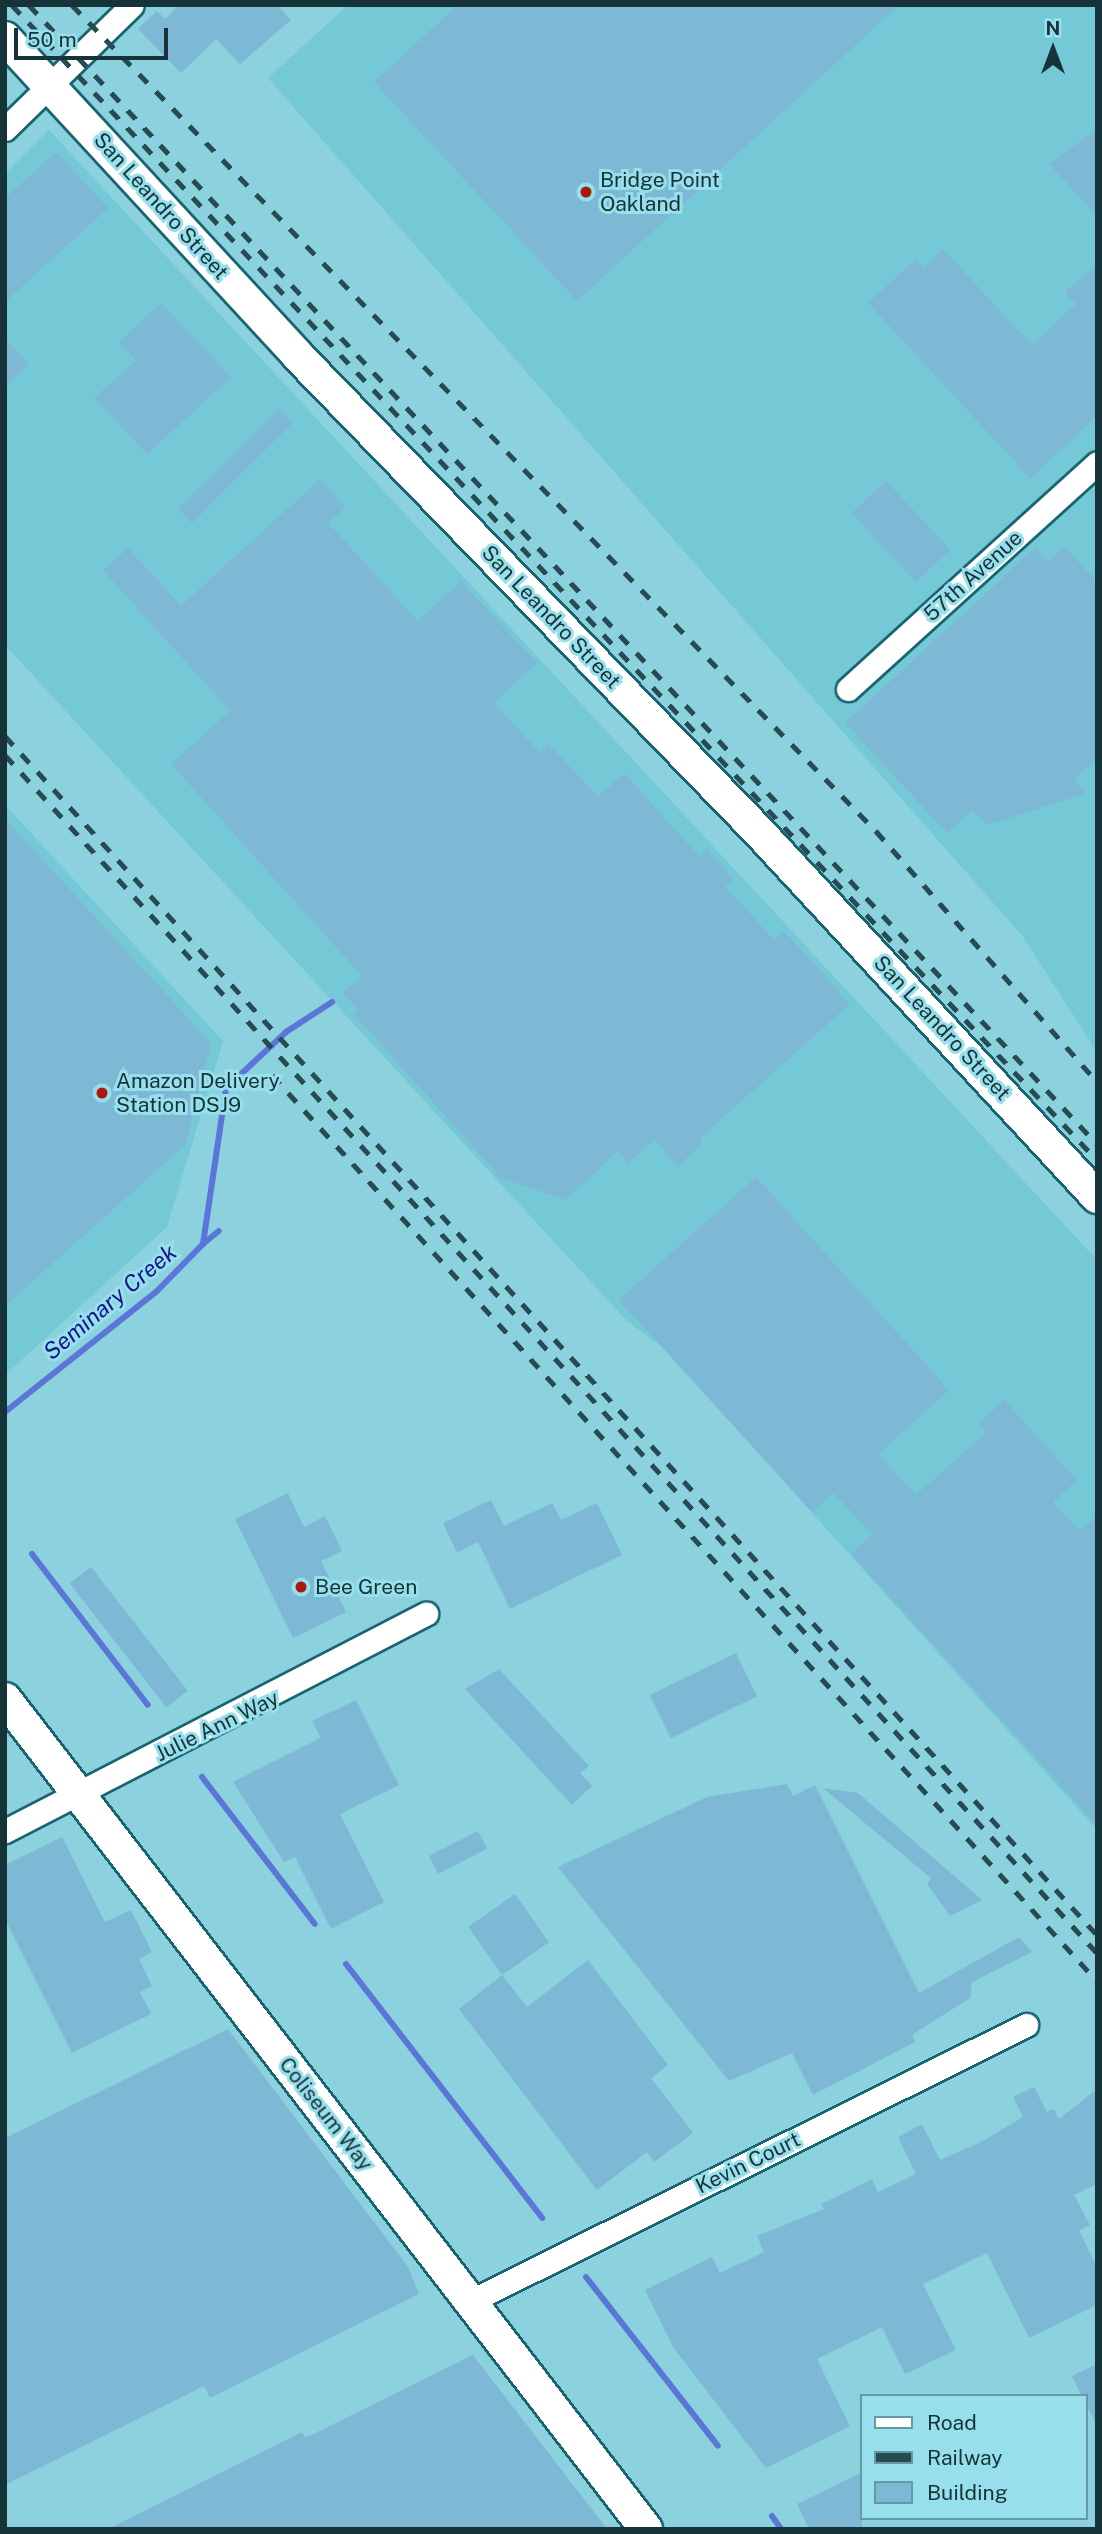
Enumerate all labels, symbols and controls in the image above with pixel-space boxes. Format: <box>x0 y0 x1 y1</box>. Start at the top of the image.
scale bar <box>18 14 172 58</box>
north arrow <box>1018 14 1088 84</box>
text: N <box>1046 17 1060 39</box>
text: 50 m <box>27 27 77 52</box>
street label: San Leandro Street <box>88 127 234 285</box>
place label: Bridge Point Oakland <box>600 167 720 217</box>
marker: Bridge Point Oakland <box>578 184 594 200</box>
street label: 57th Avenue <box>919 525 1027 627</box>
street label: San Leandro Street <box>476 540 626 694</box>
street label: San Leandro Street <box>868 950 1016 1106</box>
place label: Amazon Delivery Station DSJ9 <box>116 1068 280 1118</box>
marker: Amazon Delivery Station DSJ9 <box>94 1085 110 1101</box>
water label: Seminary Creek <box>38 1238 182 1366</box>
place label: Bee Green <box>315 1574 417 1600</box>
marker: Bee Green <box>293 1579 309 1595</box>
street label: Julie Ann Way <box>151 1685 283 1767</box>
street label: Coliseum Way <box>274 2052 378 2176</box>
street label: Kevin Court <box>692 2127 804 2199</box>
legend <box>860 2394 1088 2520</box>
text: Road <box>927 2410 977 2435</box>
text: Railway <box>927 2445 1003 2470</box>
text: Building <box>927 2480 1008 2505</box>

